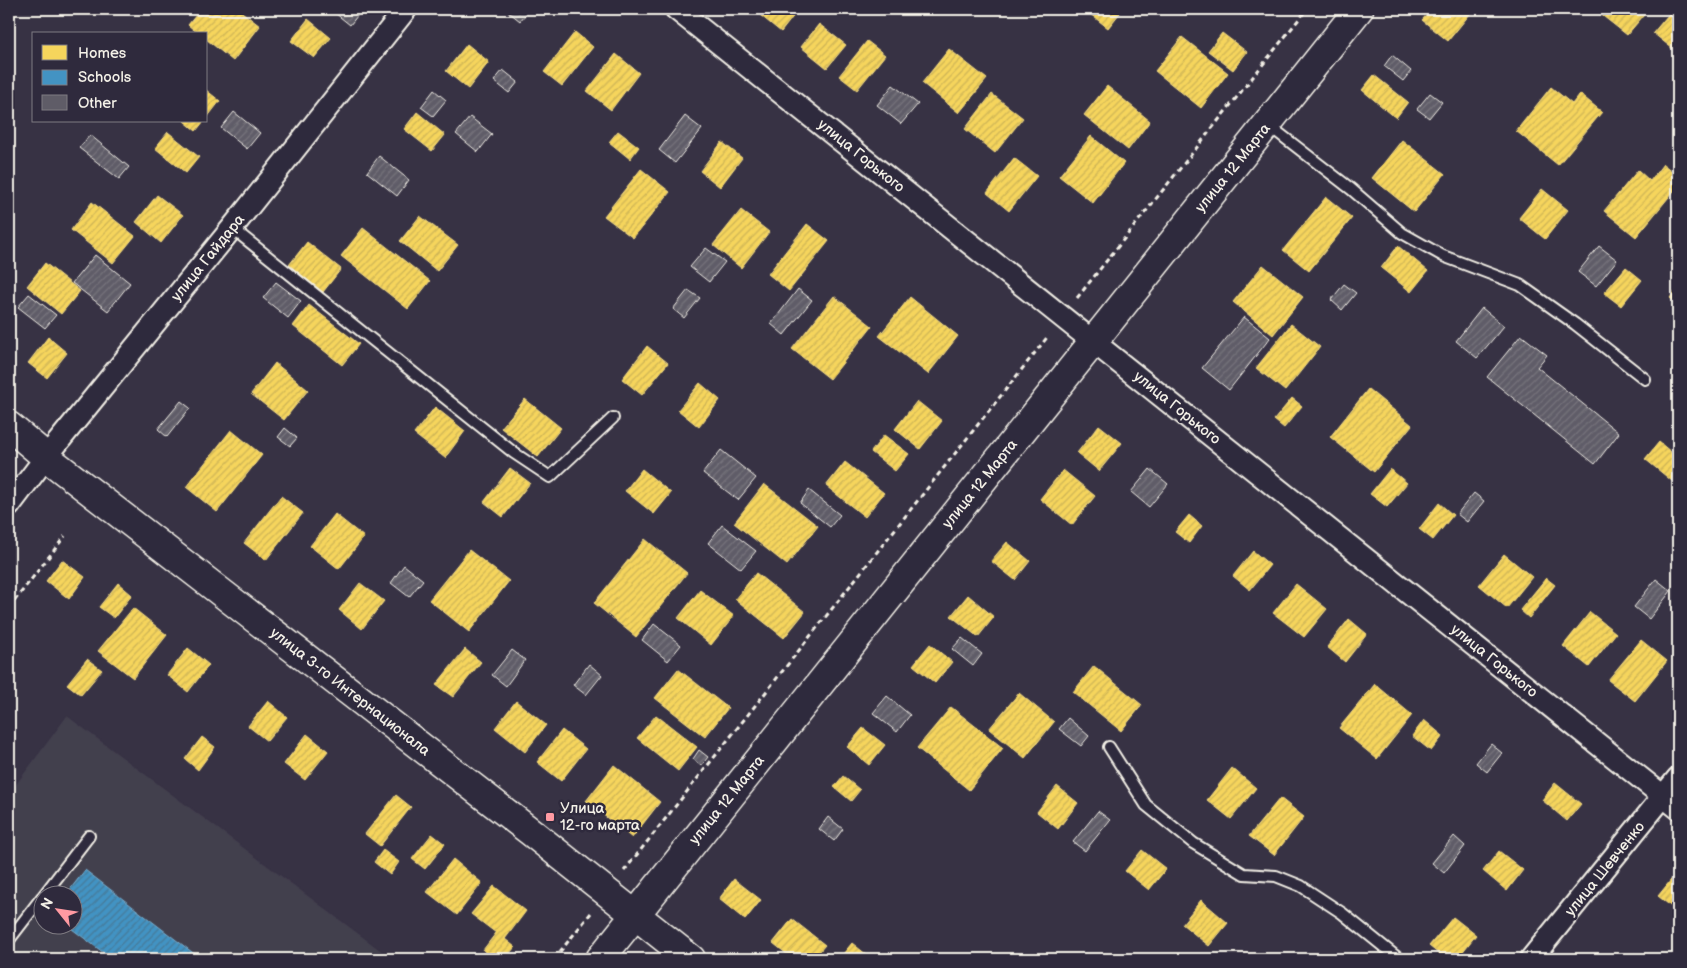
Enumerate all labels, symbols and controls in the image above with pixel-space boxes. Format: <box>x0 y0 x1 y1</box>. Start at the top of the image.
legend <box>32 32 208 122</box>
text: Homes <box>78 44 127 63</box>
text: Schools <box>78 68 132 87</box>
text: Other <box>78 94 117 113</box>
street label: улица Горького <box>814 115 908 197</box>
street label: улица 12 Марта <box>1191 119 1275 216</box>
street label: улица Гайдара <box>167 211 249 305</box>
street label: улица Горького <box>1130 367 1224 449</box>
street label: улица 12 Марта <box>938 435 1022 532</box>
street label: улица Горького <box>1447 620 1541 702</box>
street label: улица 3-го Интернационала <box>266 624 434 761</box>
street label: улица 12 Марта <box>685 751 769 848</box>
place label: Улица 12-го марта <box>560 799 640 835</box>
marker: Улица 12-го марта <box>544 811 556 823</box>
street label: улица Шевченко <box>1561 818 1649 920</box>
north arrow <box>32 886 82 936</box>
text: N <box>37 895 57 913</box>

